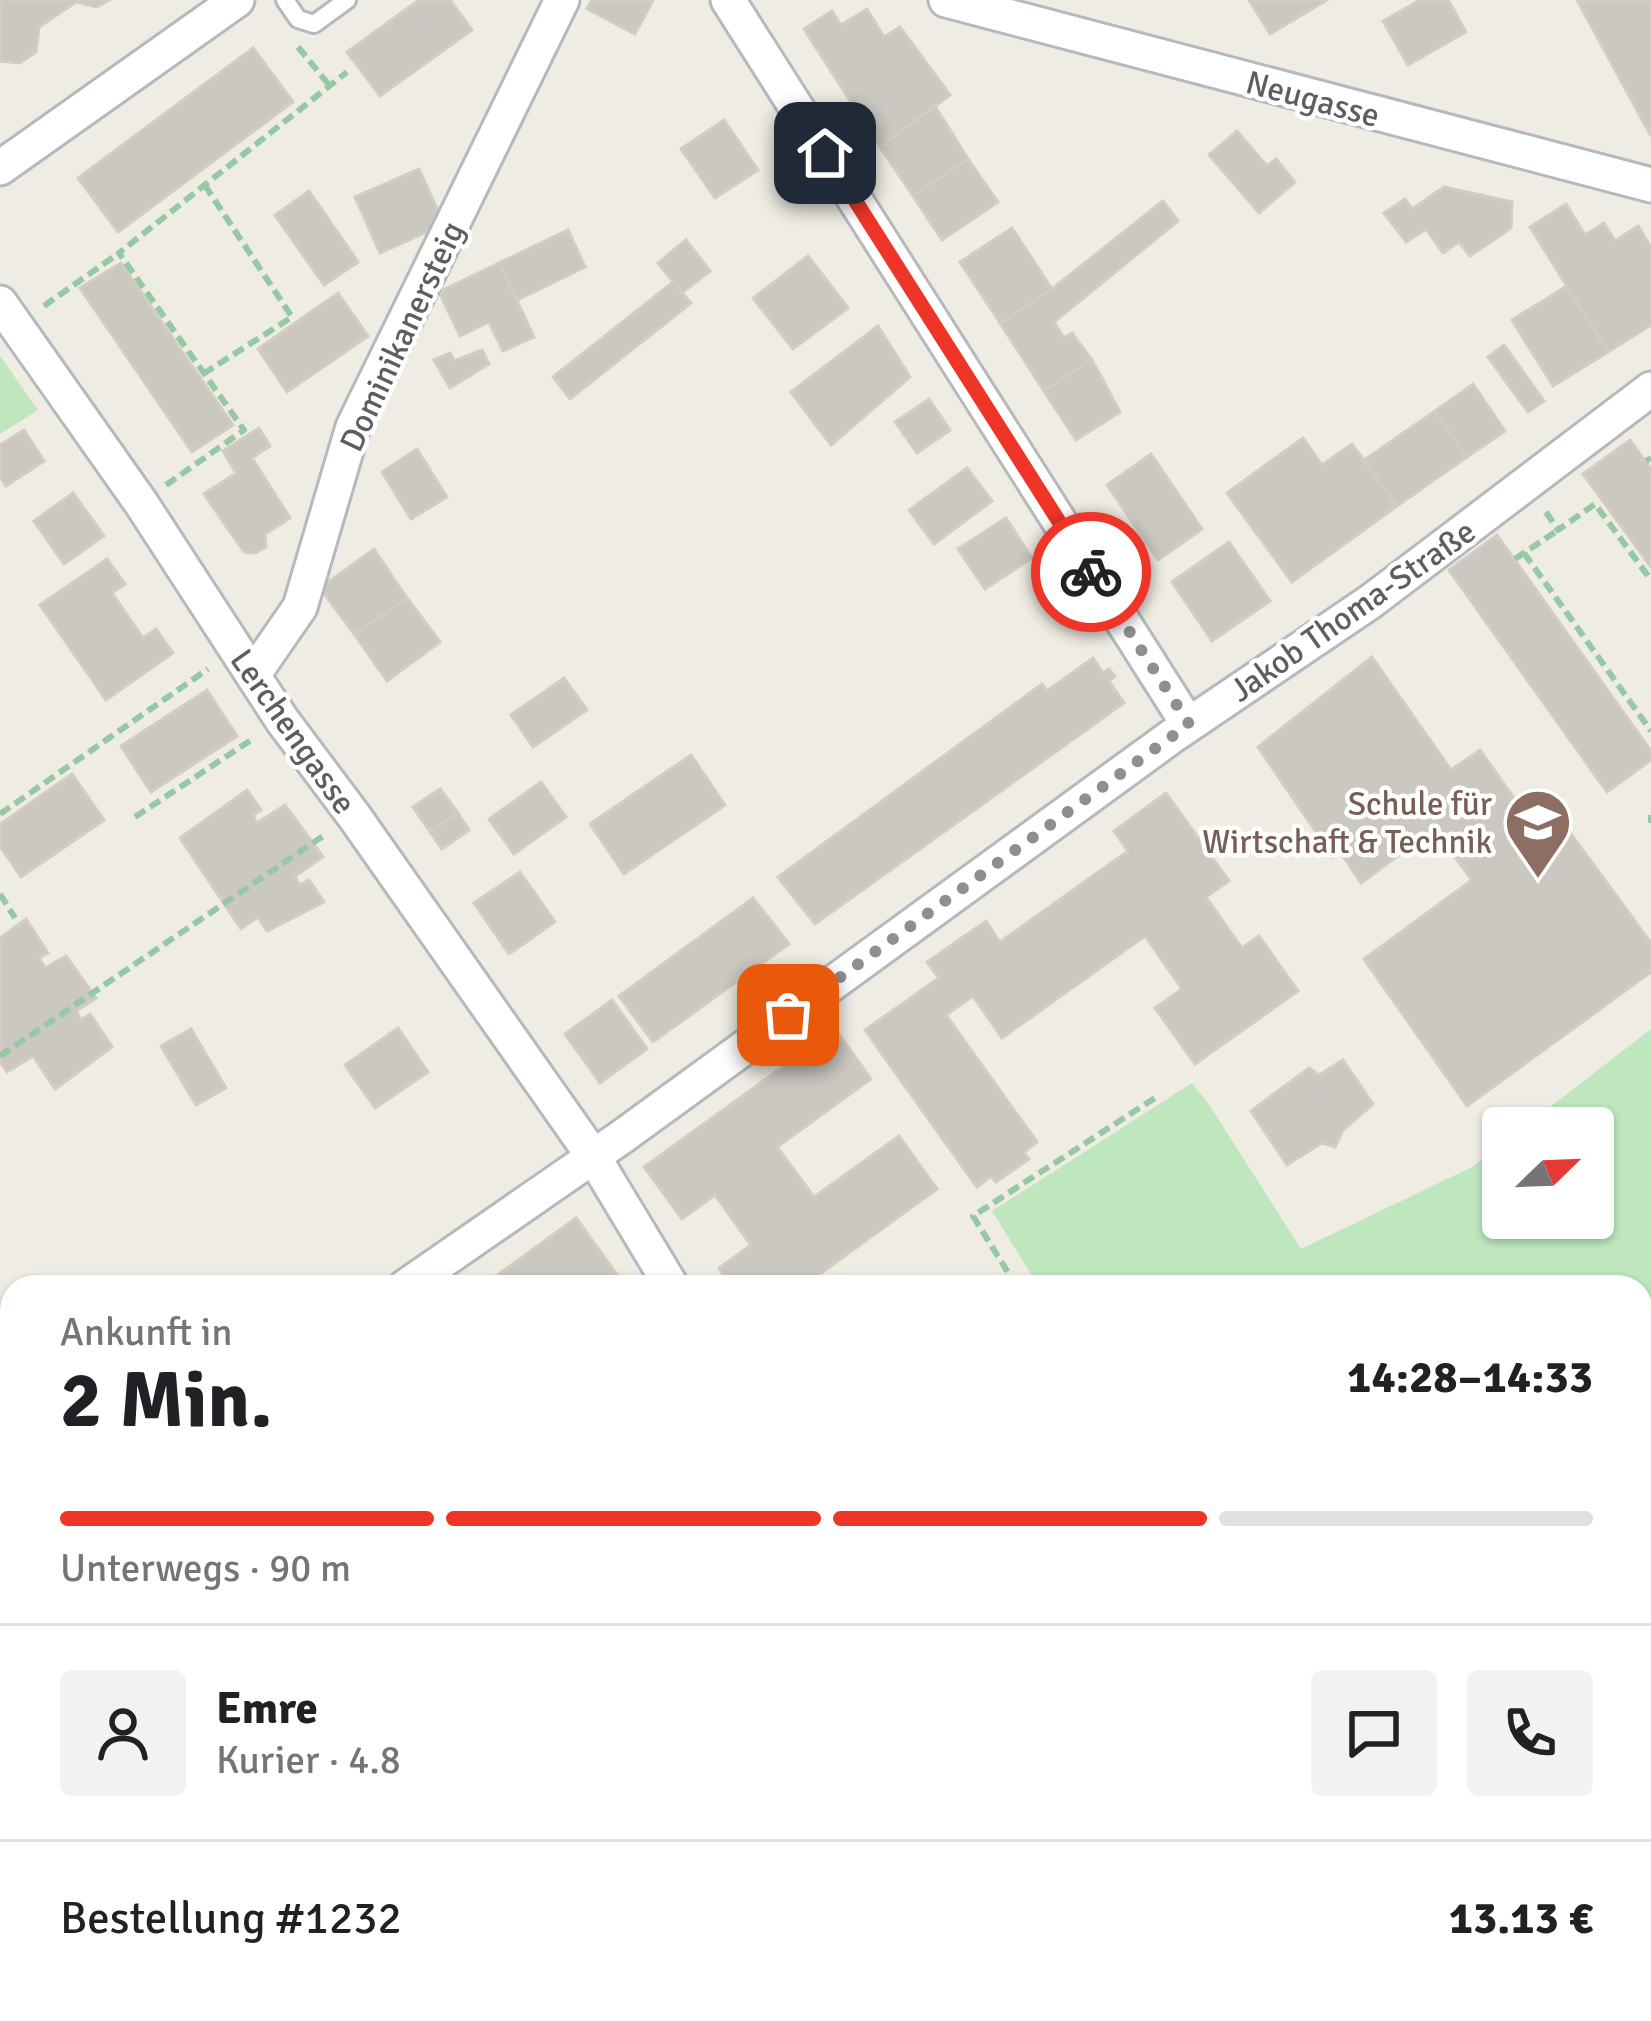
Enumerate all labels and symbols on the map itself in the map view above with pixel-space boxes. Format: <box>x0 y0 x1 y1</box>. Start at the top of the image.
street label: Neugasse <box>1241 62 1384 137</box>
pin <box>774 102 876 204</box>
street label: Dominikanersteig <box>331 215 474 458</box>
street label: Jakob Thoma-Straße <box>1222 511 1483 711</box>
courier <box>1031 512 1151 632</box>
street label: Lerchengasse <box>221 641 365 822</box>
place label: Schule für Wirtschaft & Technik <box>1202 784 1492 863</box>
school or university icon: Schule für Wirtschaft & Technik <box>1503 787 1573 881</box>
pin <box>737 964 839 1066</box>
north arrow <box>1482 1107 1614 1239</box>

